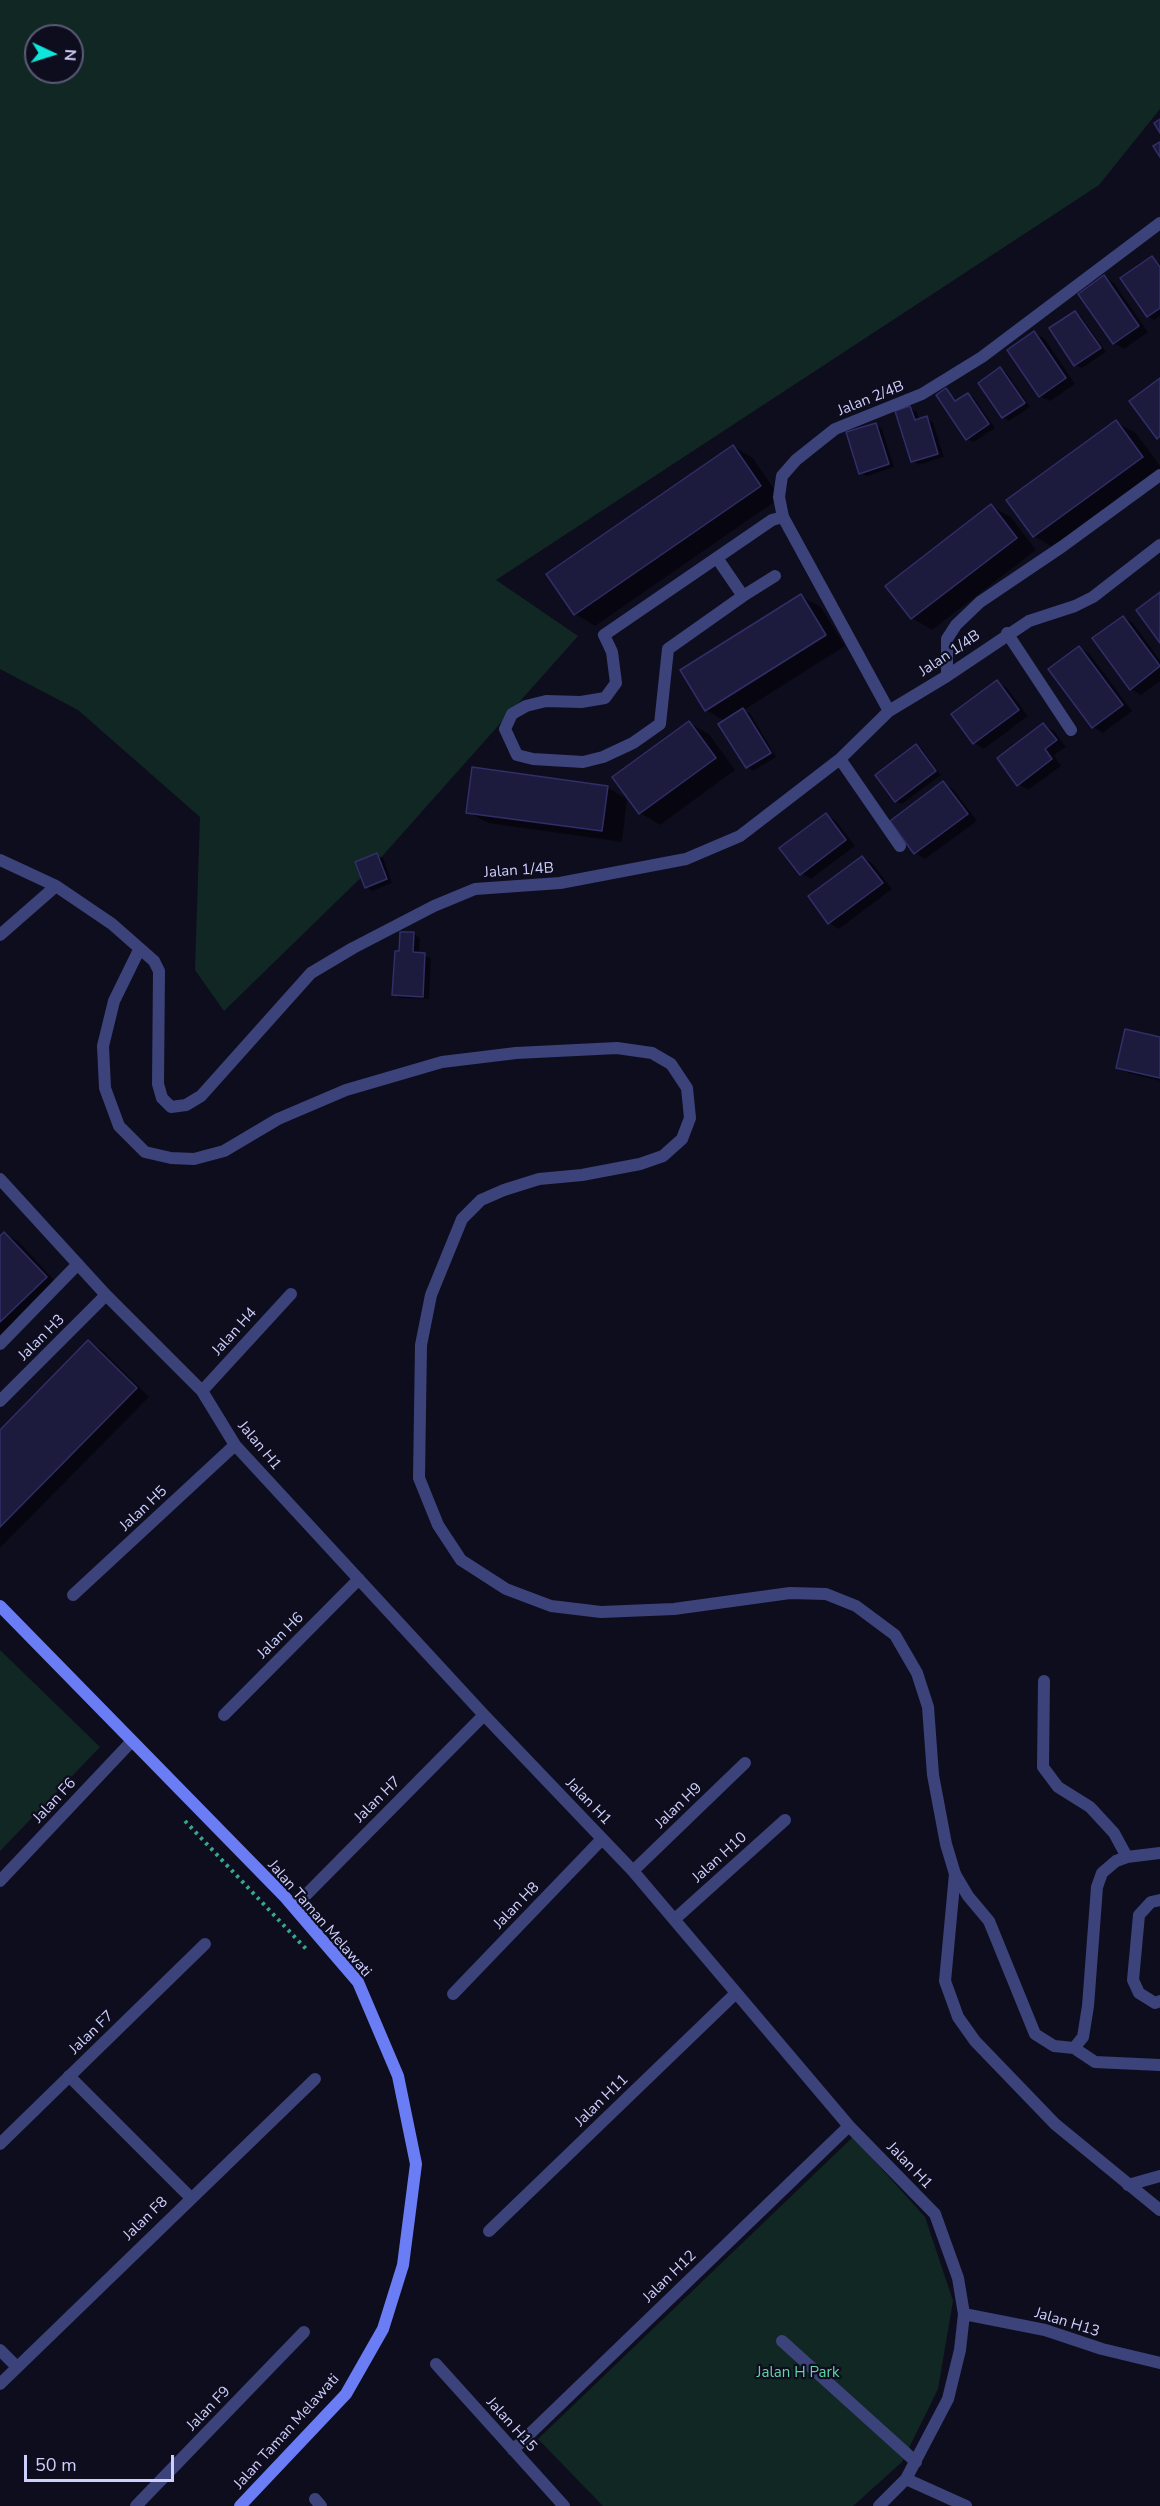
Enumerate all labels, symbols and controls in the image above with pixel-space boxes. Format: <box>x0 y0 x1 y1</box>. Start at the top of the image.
north arrow <box>24 24 84 84</box>
text: N <box>59 48 81 62</box>
street label: Jalan 2/4B <box>835 378 907 420</box>
street label: Jalan 1/4B <box>916 627 984 681</box>
street label: Jalan 1/4B <box>483 860 555 882</box>
street label: Jalan H4 <box>209 1304 261 1360</box>
street label: Jalan H3 <box>15 1311 69 1365</box>
street label: Jalan H1 <box>233 1418 285 1474</box>
street label: Jalan H5 <box>117 1483 171 1535</box>
street label: Jalan H6 <box>254 1609 308 1663</box>
street label: Jalan H7 <box>351 1773 405 1827</box>
street label: Jalan F6 <box>30 1775 80 1827</box>
street label: Jalan H1 <box>561 1775 615 1829</box>
street label: Jalan H9 <box>652 1779 706 1833</box>
street label: Jalan H10 <box>689 1829 751 1887</box>
street label: Jalan Taman Melawati <box>263 1857 375 1981</box>
street label: Jalan H8 <box>490 1879 544 1933</box>
street label: Jalan F7 <box>66 2007 118 2059</box>
street label: Jalan H11 <box>572 2071 632 2131</box>
street label: Jalan H1 <box>882 2139 936 2193</box>
street label: Jalan F8 <box>120 2193 172 2245</box>
street label: Jalan H12 <box>640 2247 700 2307</box>
street label: Jalan H13 <box>1032 2305 1102 2341</box>
park label: Jalan H Park <box>757 2364 839 2382</box>
street label: Jalan Taman Melawati <box>231 2371 343 2493</box>
street label: Jalan F9 <box>183 2383 235 2435</box>
street label: Jalan H15 <box>482 2394 540 2456</box>
scale bar <box>27 2443 177 2481</box>
text: 50 m <box>35 2453 77 2477</box>

